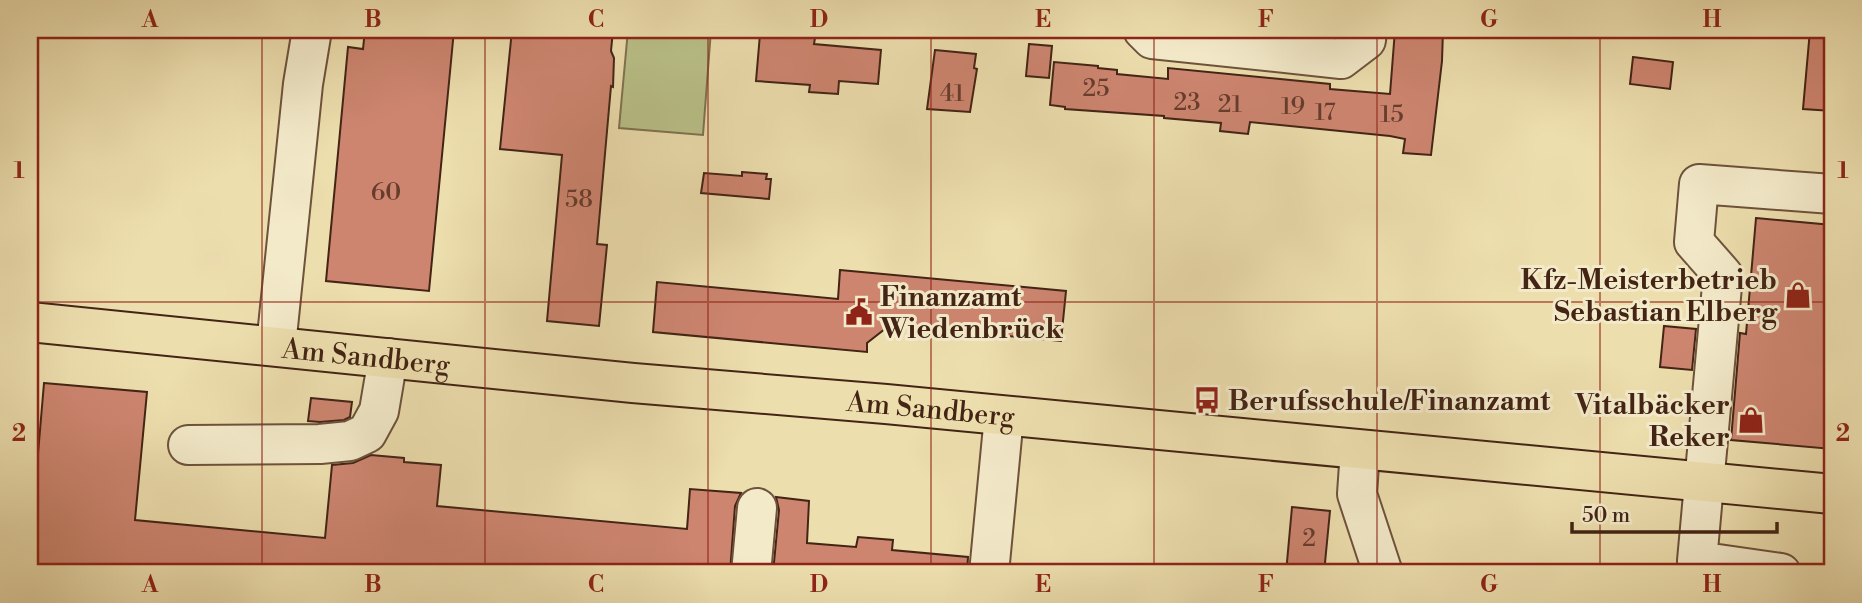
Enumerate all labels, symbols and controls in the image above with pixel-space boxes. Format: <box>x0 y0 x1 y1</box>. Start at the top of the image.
text: A <box>141 6 159 34</box>
text: B <box>364 6 382 34</box>
text: C <box>588 6 604 34</box>
text: D <box>810 6 828 34</box>
text: E <box>1035 6 1051 34</box>
text: F <box>1258 6 1274 34</box>
text: G <box>1480 6 1498 34</box>
text: H <box>1703 6 1722 34</box>
house number: 25 <box>1083 74 1109 104</box>
house number: 41 <box>940 79 965 109</box>
house number: 23 <box>1174 88 1200 118</box>
house number: 21 <box>1218 90 1243 120</box>
house number: 19 <box>1281 92 1305 122</box>
house number: 17 <box>1314 98 1336 128</box>
house number: 15 <box>1380 100 1404 130</box>
text: 1 <box>13 157 25 185</box>
text: 1 <box>1837 157 1849 185</box>
house number: 60 <box>371 178 401 208</box>
house number: 58 <box>565 185 593 215</box>
place label: Kfz-Meisterbetrieb Sebastian Elberg <box>1521 263 1778 330</box>
place label: Finanzamt Wiedenbrück <box>879 280 1063 347</box>
shop icon: Kfz-Meisterbetrieb Sebastian Elberg <box>1783 280 1813 310</box>
public building icon: Finanzamt Wiedenbrück <box>844 297 874 327</box>
street label: Am Sandberg <box>279 332 452 383</box>
place label: Berufsschule/Finanzamt <box>1228 384 1551 419</box>
street label: Am Sandberg <box>844 385 1017 435</box>
bus stop icon: Berufsschule/Finanzamt <box>1192 385 1222 415</box>
place label: Vitalbäcker Reker <box>1574 388 1730 455</box>
shop icon: Vitalbäcker Reker <box>1736 405 1766 435</box>
text: 2 <box>12 420 26 448</box>
text: 2 <box>1836 420 1850 448</box>
scale bar <box>1572 491 1776 535</box>
text: 50 m <box>1582 503 1630 529</box>
house number: 2 <box>1302 524 1316 554</box>
text: A <box>141 571 159 599</box>
text: B <box>364 571 382 599</box>
text: C <box>588 571 604 599</box>
text: D <box>810 571 828 599</box>
text: E <box>1035 571 1051 599</box>
text: F <box>1258 571 1274 599</box>
text: G <box>1480 571 1498 599</box>
text: H <box>1703 571 1722 599</box>

